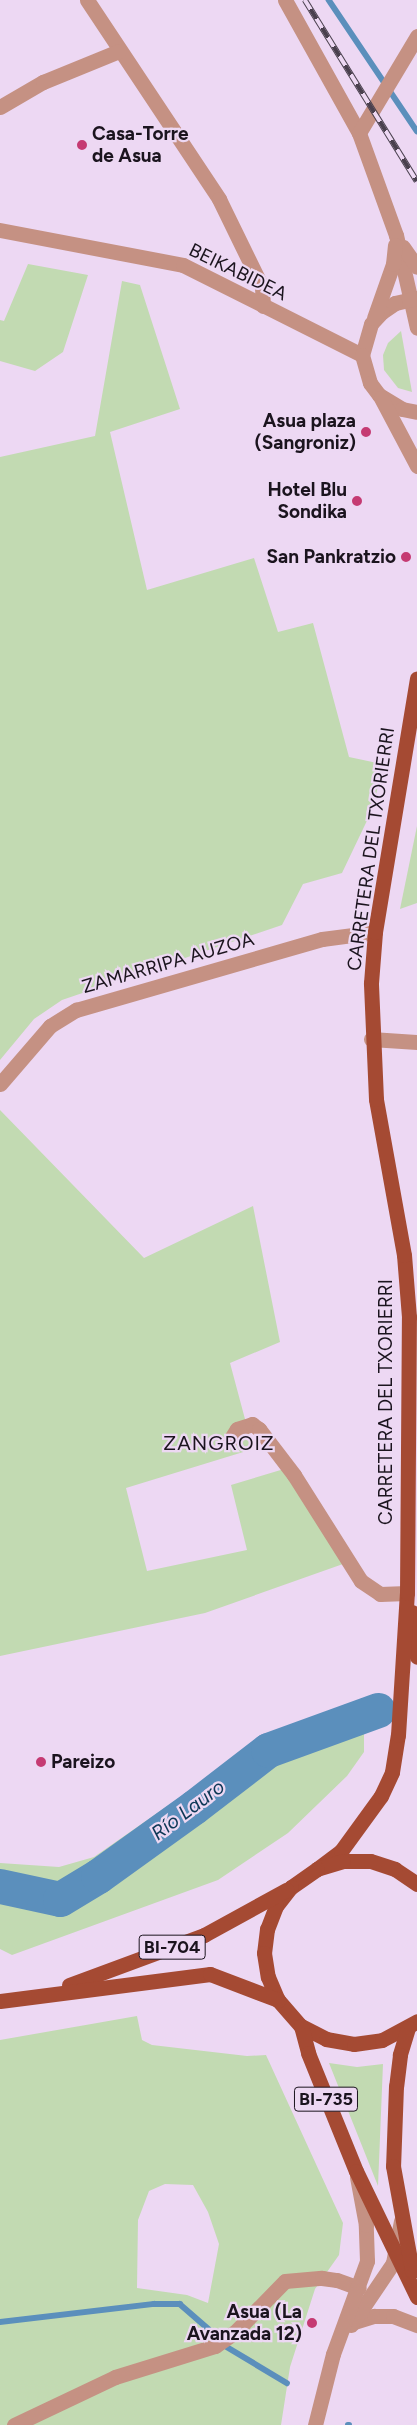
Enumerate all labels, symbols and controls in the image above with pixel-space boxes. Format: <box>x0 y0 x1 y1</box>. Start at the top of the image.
place label: Casa-Torre de Asua <box>92 123 188 167</box>
marker: Casa-Torre de Asua <box>76 139 88 151</box>
street label: BEIKABIDEA <box>185 238 291 306</box>
place label: Asua plaza (Sangroniz) <box>255 410 356 454</box>
marker: Asua plaza (Sangroniz) <box>360 426 372 438</box>
place label: Hotel Blu Sondika <box>267 479 347 523</box>
marker: Hotel Blu Sondika <box>351 495 363 507</box>
place label: San Pankratzio <box>267 546 396 568</box>
marker: San Pankratzio <box>400 551 412 563</box>
street label: CARRETERA DEL TXORIERRI <box>343 726 399 972</box>
street label: ZAMARRIPA AUZOA <box>80 928 256 998</box>
street label: CARRETERA DEL TXORIERRI <box>375 1279 397 1525</box>
district label: ZANGROIZ <box>162 1431 276 1455</box>
place label: Pareizo <box>51 1751 115 1773</box>
marker: Pareizo <box>35 1756 47 1768</box>
water label: Río Lauro <box>147 1775 229 1845</box>
road number: BI-704 <box>138 1931 206 1962</box>
road number: BI-735 <box>294 2084 358 2114</box>
place label: Asua (La Avanzada 12) <box>187 2301 302 2345</box>
marker: Asua (La Avanzada 12) <box>306 2317 318 2329</box>

